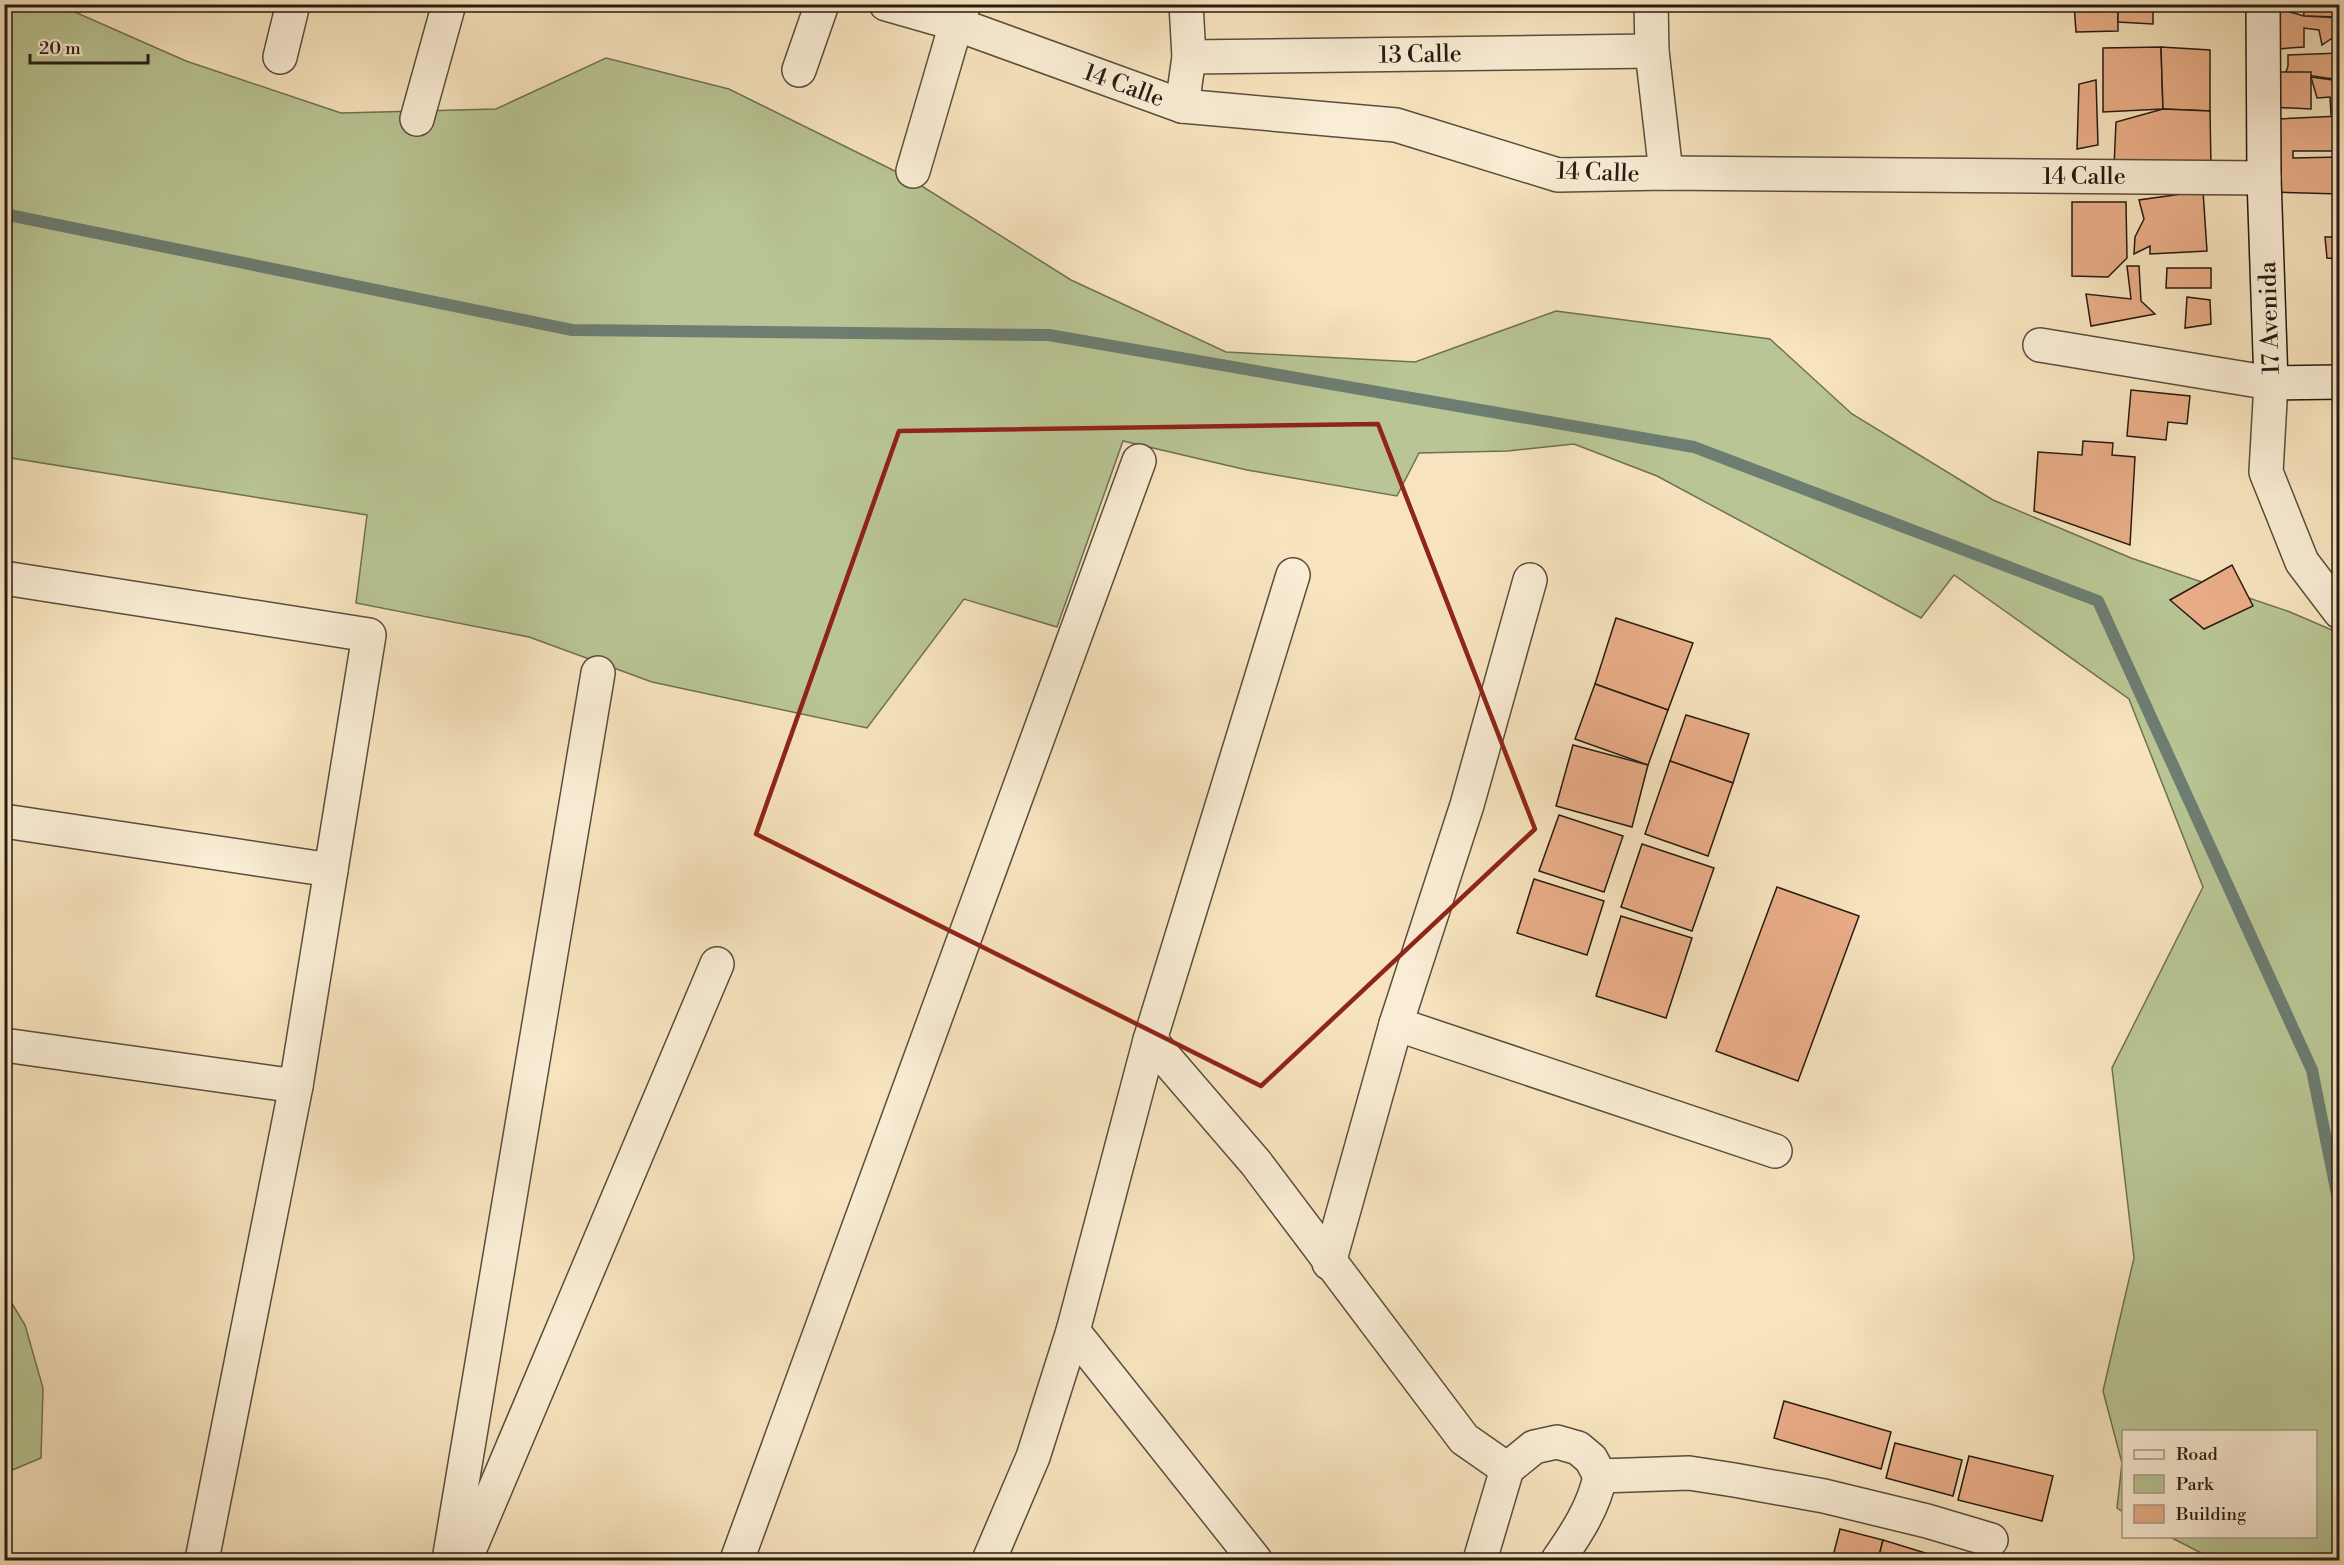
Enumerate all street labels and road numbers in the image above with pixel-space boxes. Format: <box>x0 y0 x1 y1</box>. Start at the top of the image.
street label: 13 Calle <box>1378 39 1462 71</box>
street label: 14 Calle <box>1079 58 1168 114</box>
street label: 14 Calle <box>1556 157 1640 189</box>
street label: 14 Calle <box>2042 162 2126 192</box>
street label: 17 Avenida <box>2253 260 2287 375</box>

